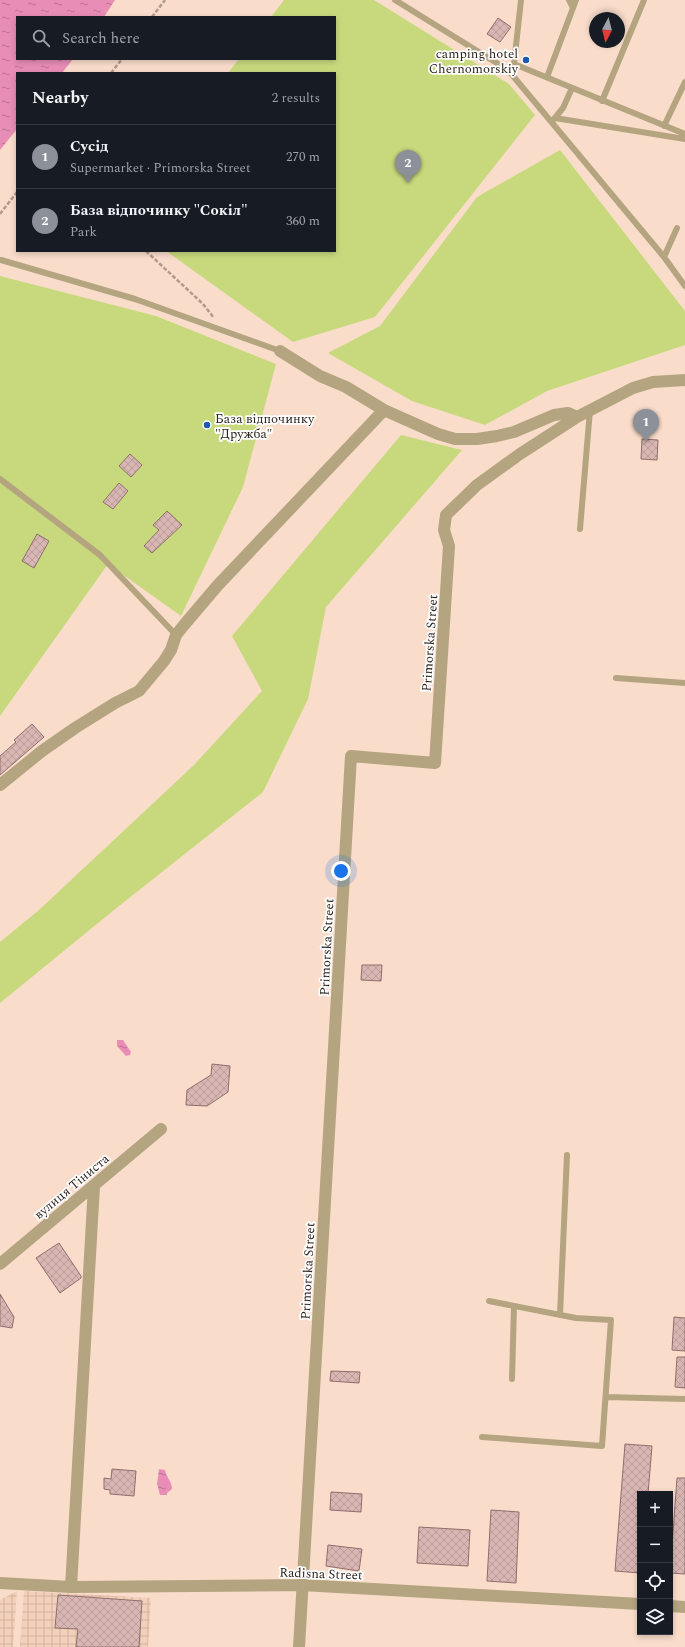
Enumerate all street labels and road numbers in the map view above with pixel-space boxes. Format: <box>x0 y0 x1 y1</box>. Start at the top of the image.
street label: Primorska Street <box>417 594 443 692</box>
street label: Primorska Street <box>314 898 340 996</box>
street label: вулиця Тіниста <box>30 1149 114 1224</box>
street label: Primorska Street <box>295 1222 321 1320</box>
street label: Radisna Street <box>279 1563 363 1585</box>

